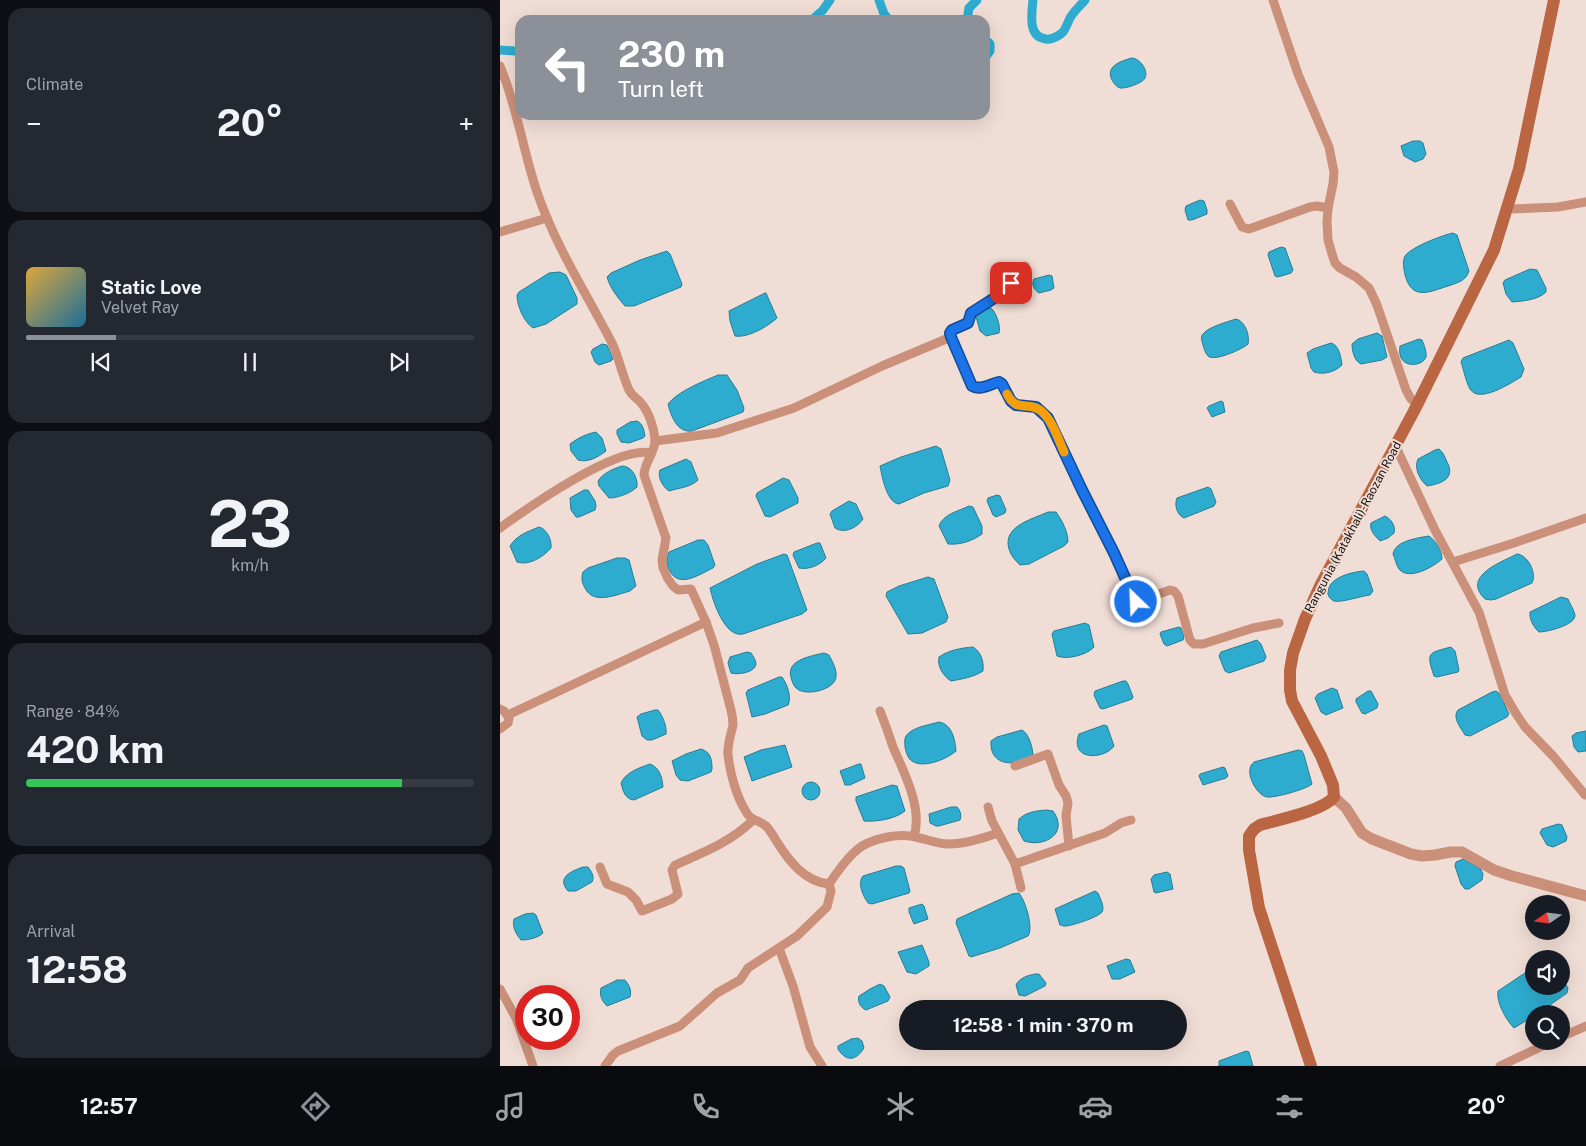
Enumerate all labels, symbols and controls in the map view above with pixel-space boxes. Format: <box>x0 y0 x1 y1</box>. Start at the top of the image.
text: 230 m <box>618 34 725 75</box>
icon: left <box>535 35 600 100</box>
text: Climate <box>26 75 83 94</box>
text: Turn left <box>618 76 704 102</box>
text: 20° <box>217 100 283 145</box>
text: − <box>26 107 42 140</box>
text: + <box>458 107 474 140</box>
pin <box>990 262 1032 304</box>
icon: arrive <box>997 269 1025 297</box>
text: Static Love <box>101 276 202 298</box>
text: Velvet Ray <box>101 298 179 317</box>
icon: previous <box>87 348 115 376</box>
icon: pause <box>236 348 264 376</box>
icon: next <box>385 348 413 376</box>
street label: Rangunia (Katakhali)-Raozan Road <box>1302 439 1404 615</box>
text: 23 <box>208 485 292 562</box>
text: km/h <box>231 556 269 575</box>
position arrow <box>1109 575 1161 627</box>
text: Range · 84% <box>26 702 120 721</box>
text: 420 km <box>26 727 164 772</box>
north arrow <box>1525 895 1570 940</box>
map controls <box>1525 895 1570 1050</box>
text: Arrival <box>26 922 75 941</box>
text: 12:58 <box>26 947 128 992</box>
button: sound <box>1525 950 1570 995</box>
speed limit sign: 30 <box>515 985 580 1050</box>
button: search <box>1525 1005 1570 1050</box>
text: 12:58 · 1 min · 370 m <box>952 1014 1134 1036</box>
icon: directions <box>298 1089 333 1124</box>
icon: music <box>493 1089 528 1124</box>
icon: phone <box>688 1089 723 1124</box>
icon: climate <box>883 1089 918 1124</box>
icon: car <box>1078 1089 1113 1124</box>
icon: filters <box>1272 1089 1307 1124</box>
text: 12:57 <box>80 1093 138 1119</box>
text: 20° <box>1467 1093 1506 1119</box>

